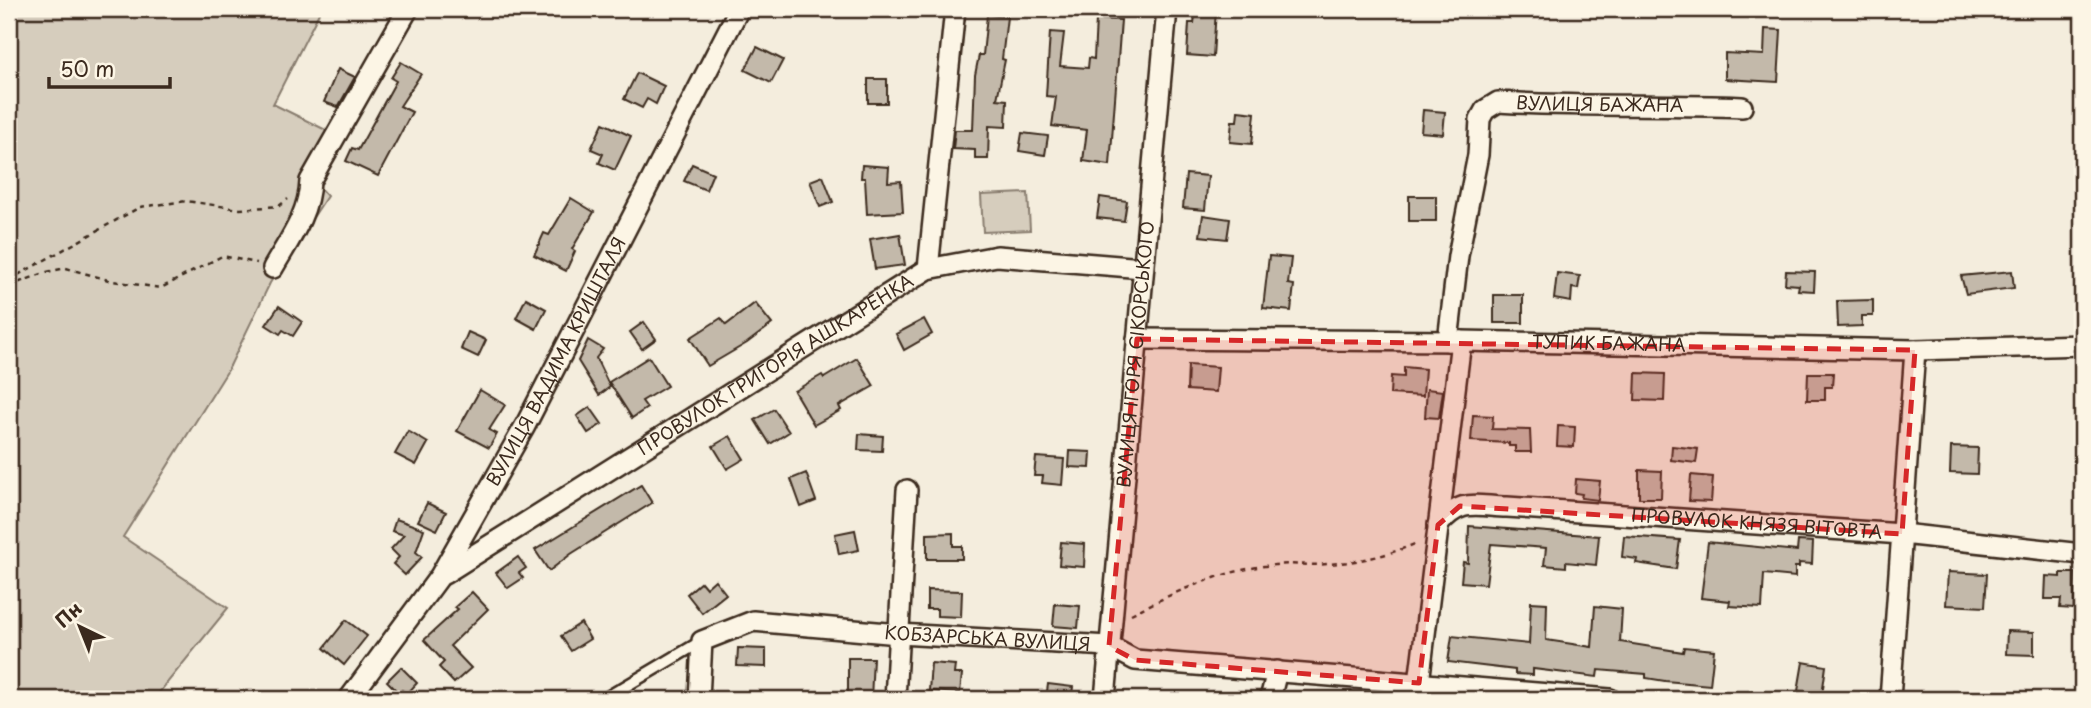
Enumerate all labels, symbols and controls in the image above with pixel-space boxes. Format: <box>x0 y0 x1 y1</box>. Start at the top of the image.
scale bar <box>49 46 170 90</box>
text: 50 m <box>60 52 114 84</box>
street label: ВУЛИЦЯ БАЖАНА <box>1516 88 1684 118</box>
street label: ВУЛИЦЯ ІГОРЯ СІКОРСЬКОГО <box>1109 220 1160 489</box>
street label: ВУЛИЦЯ ВАДИМА КРИШТАЛЯ <box>479 232 632 491</box>
street label: ПРОВУЛОК ГРИГОРІЯ АШКАРЕНКА <box>631 266 918 461</box>
street label: ТУПИК БАЖАНА <box>1532 327 1686 357</box>
street label: ПРОВУЛОК КНЯЗЯ ВІТОВТА <box>1630 501 1883 545</box>
north arrow <box>46 592 116 662</box>
text: Пн <box>48 594 87 633</box>
street label: КОБЗАРСЬКА ВУЛИЦЯ <box>883 618 1091 657</box>

